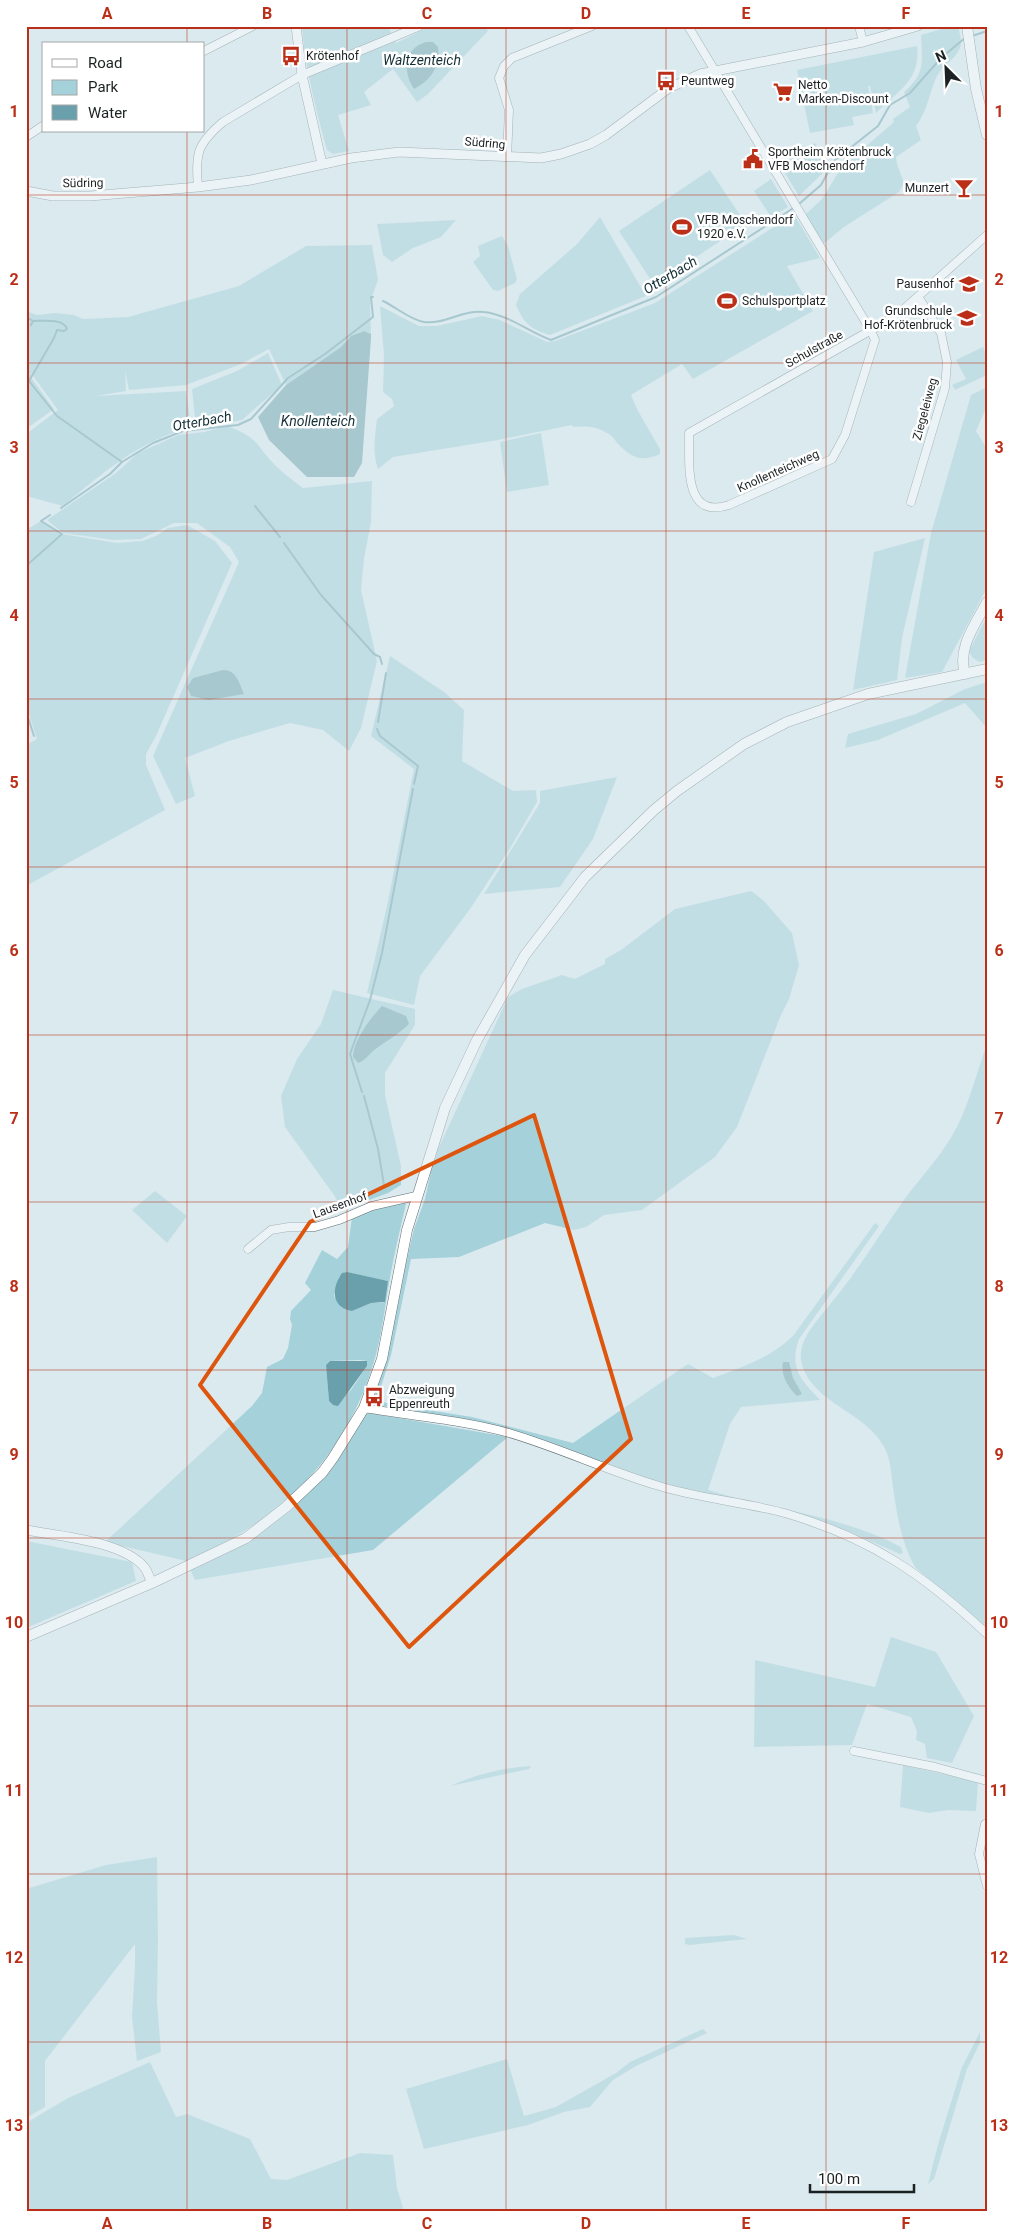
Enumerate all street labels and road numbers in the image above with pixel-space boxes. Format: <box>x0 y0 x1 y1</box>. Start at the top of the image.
street label: Südring <box>464 134 506 152</box>
street label: Südring <box>62 176 104 190</box>
street label: Schulstraße <box>783 327 845 371</box>
street label: Ziegeleiweg <box>910 376 940 442</box>
street label: Knollenteichweg <box>735 447 821 495</box>
street label: Lausenhof <box>311 1188 370 1221</box>

